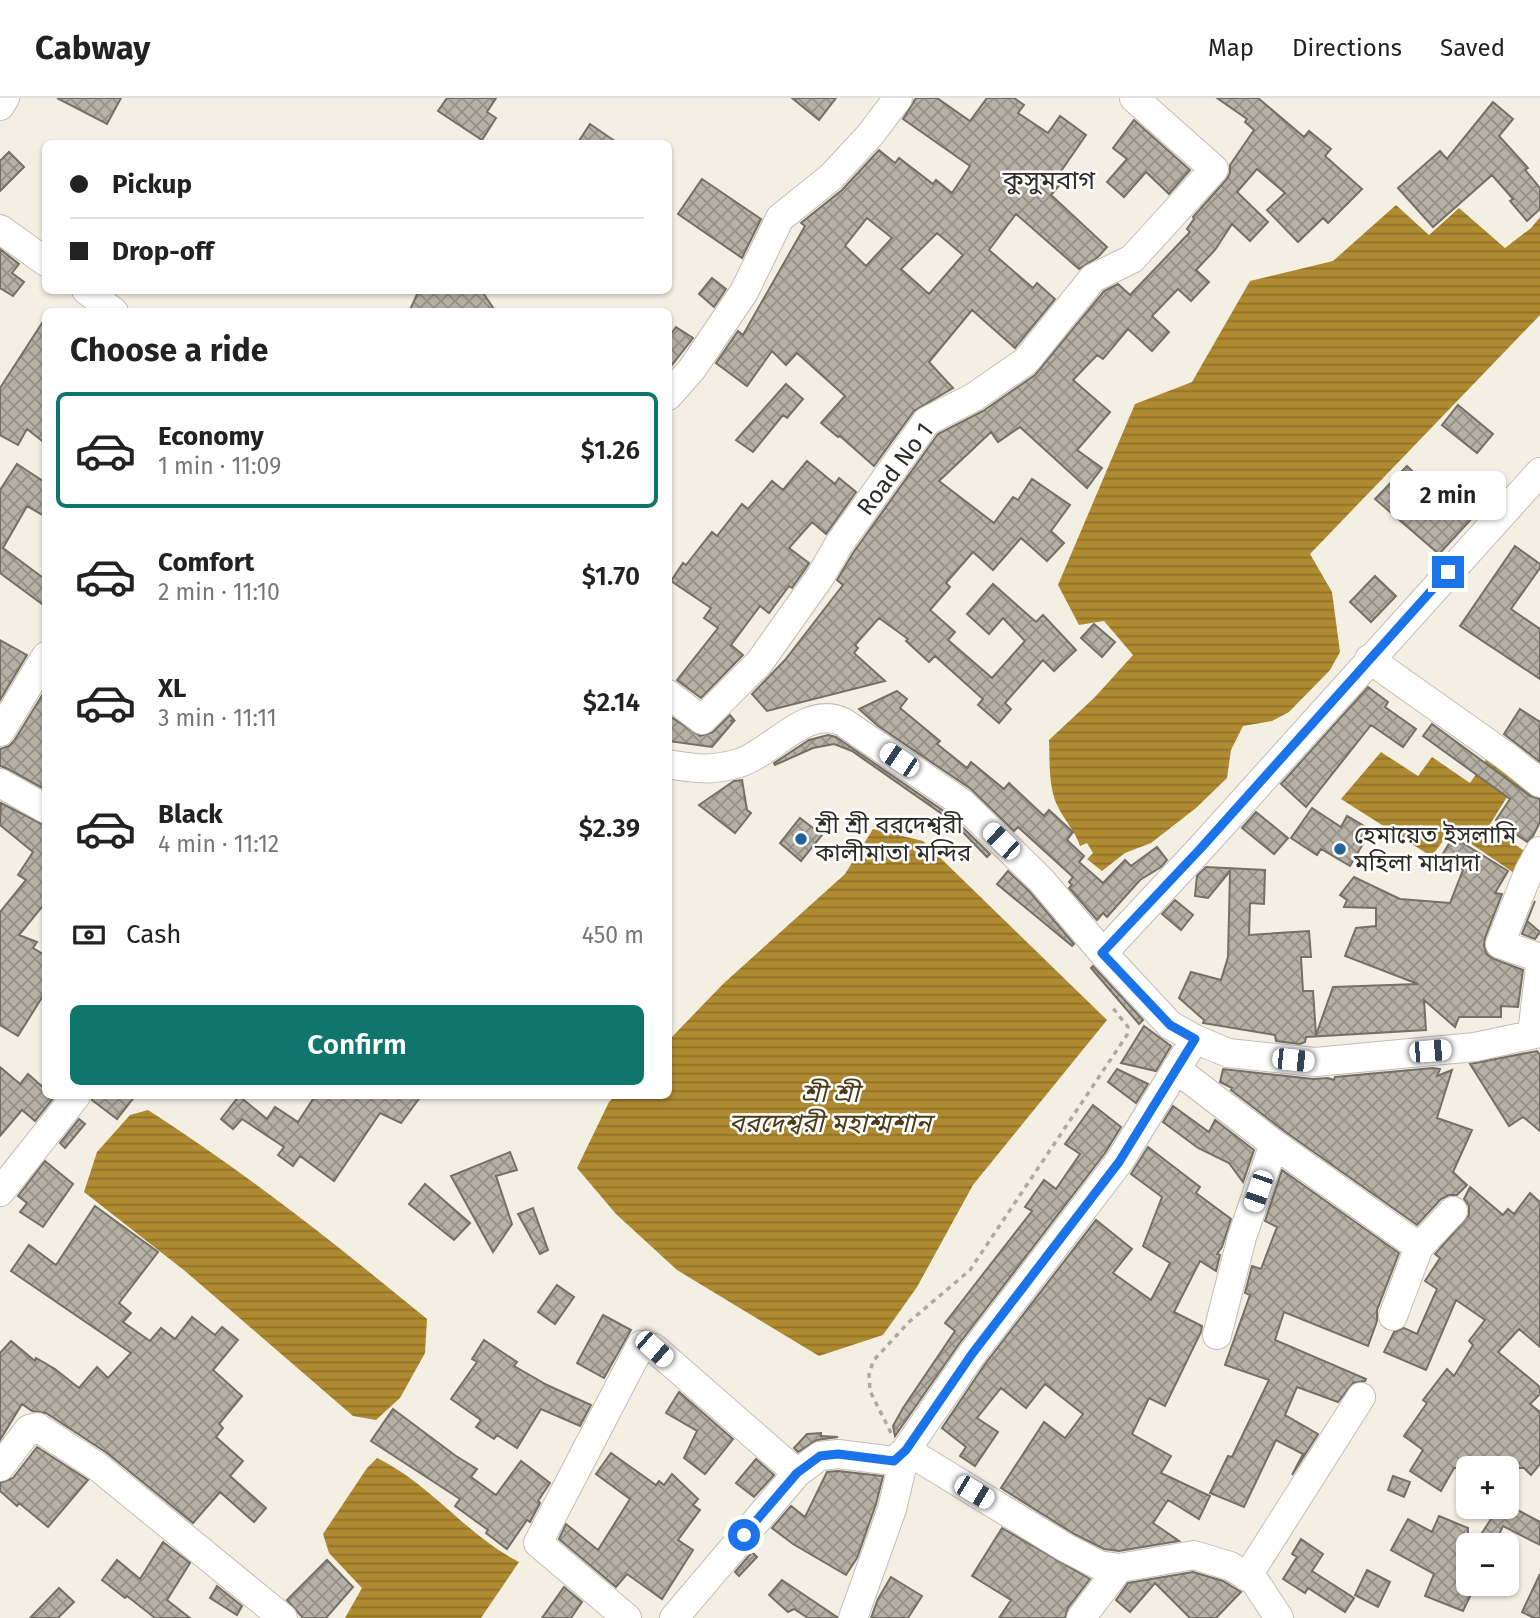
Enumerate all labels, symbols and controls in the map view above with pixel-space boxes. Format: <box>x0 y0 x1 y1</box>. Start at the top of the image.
text: Cabway <box>35 28 150 68</box>
text: Map <box>1208 34 1254 62</box>
text: Directions <box>1292 34 1402 62</box>
text: Saved <box>1440 34 1505 62</box>
district label: কুসুমবাগ <box>1002 165 1096 196</box>
text: Pickup <box>112 169 192 200</box>
text: Drop-off <box>112 236 214 267</box>
text: Choose a ride <box>70 331 268 369</box>
street label: Road No 1 <box>851 417 939 521</box>
icon: car <box>74 419 137 482</box>
text: Economy <box>158 421 264 452</box>
text: $1.26 <box>581 435 640 466</box>
text: 1 min · 11:09 <box>158 452 281 480</box>
callout: 2 min <box>1390 470 1506 519</box>
text: 2 min <box>1420 481 1476 509</box>
icon: car <box>74 545 137 608</box>
text: Comfort <box>158 547 254 578</box>
route end <box>1432 556 1464 588</box>
text: $1.70 <box>582 561 640 592</box>
text: 2 min · 11:10 <box>158 578 280 606</box>
icon: car <box>74 671 137 734</box>
text: XL <box>158 673 186 704</box>
text: $2.14 <box>583 687 640 718</box>
text: 3 min · 11:11 <box>158 704 277 732</box>
car <box>876 740 923 780</box>
icon: car <box>74 797 137 860</box>
text: Black <box>158 799 223 830</box>
place label: শ্রী শ্রী বরদেশ্বরী কালীমাতা মন্দির <box>814 811 972 867</box>
text: $2.39 <box>579 813 640 844</box>
car <box>979 819 1024 863</box>
place label: হেমায়েত ইসলামি মহিলা মাদ্রাদা <box>1353 821 1517 877</box>
text: 4 min · 11:12 <box>158 830 279 858</box>
marker: শ্রী শ্রী বরদেশ্বরী কালীমাতা মন্দির <box>793 831 809 847</box>
marker: হেমায়েত ইসলামি মহিলা মাদ্রাদা <box>1332 841 1348 857</box>
icon: cash <box>70 916 108 954</box>
text: Cash <box>126 919 182 950</box>
text: 450 m <box>582 921 644 949</box>
button: Confirm <box>70 1005 644 1085</box>
car <box>1409 1039 1452 1063</box>
car <box>1272 1047 1315 1073</box>
water label: শ্রী শ্রী বরদেশ্বরী মহাশ্মশান <box>729 1078 936 1139</box>
car <box>1242 1168 1275 1214</box>
car <box>632 1327 677 1371</box>
map controls <box>1456 1456 1519 1596</box>
button: + <box>1456 1456 1519 1519</box>
car <box>951 1472 998 1512</box>
route start <box>728 1519 760 1551</box>
button: − <box>1456 1533 1519 1596</box>

